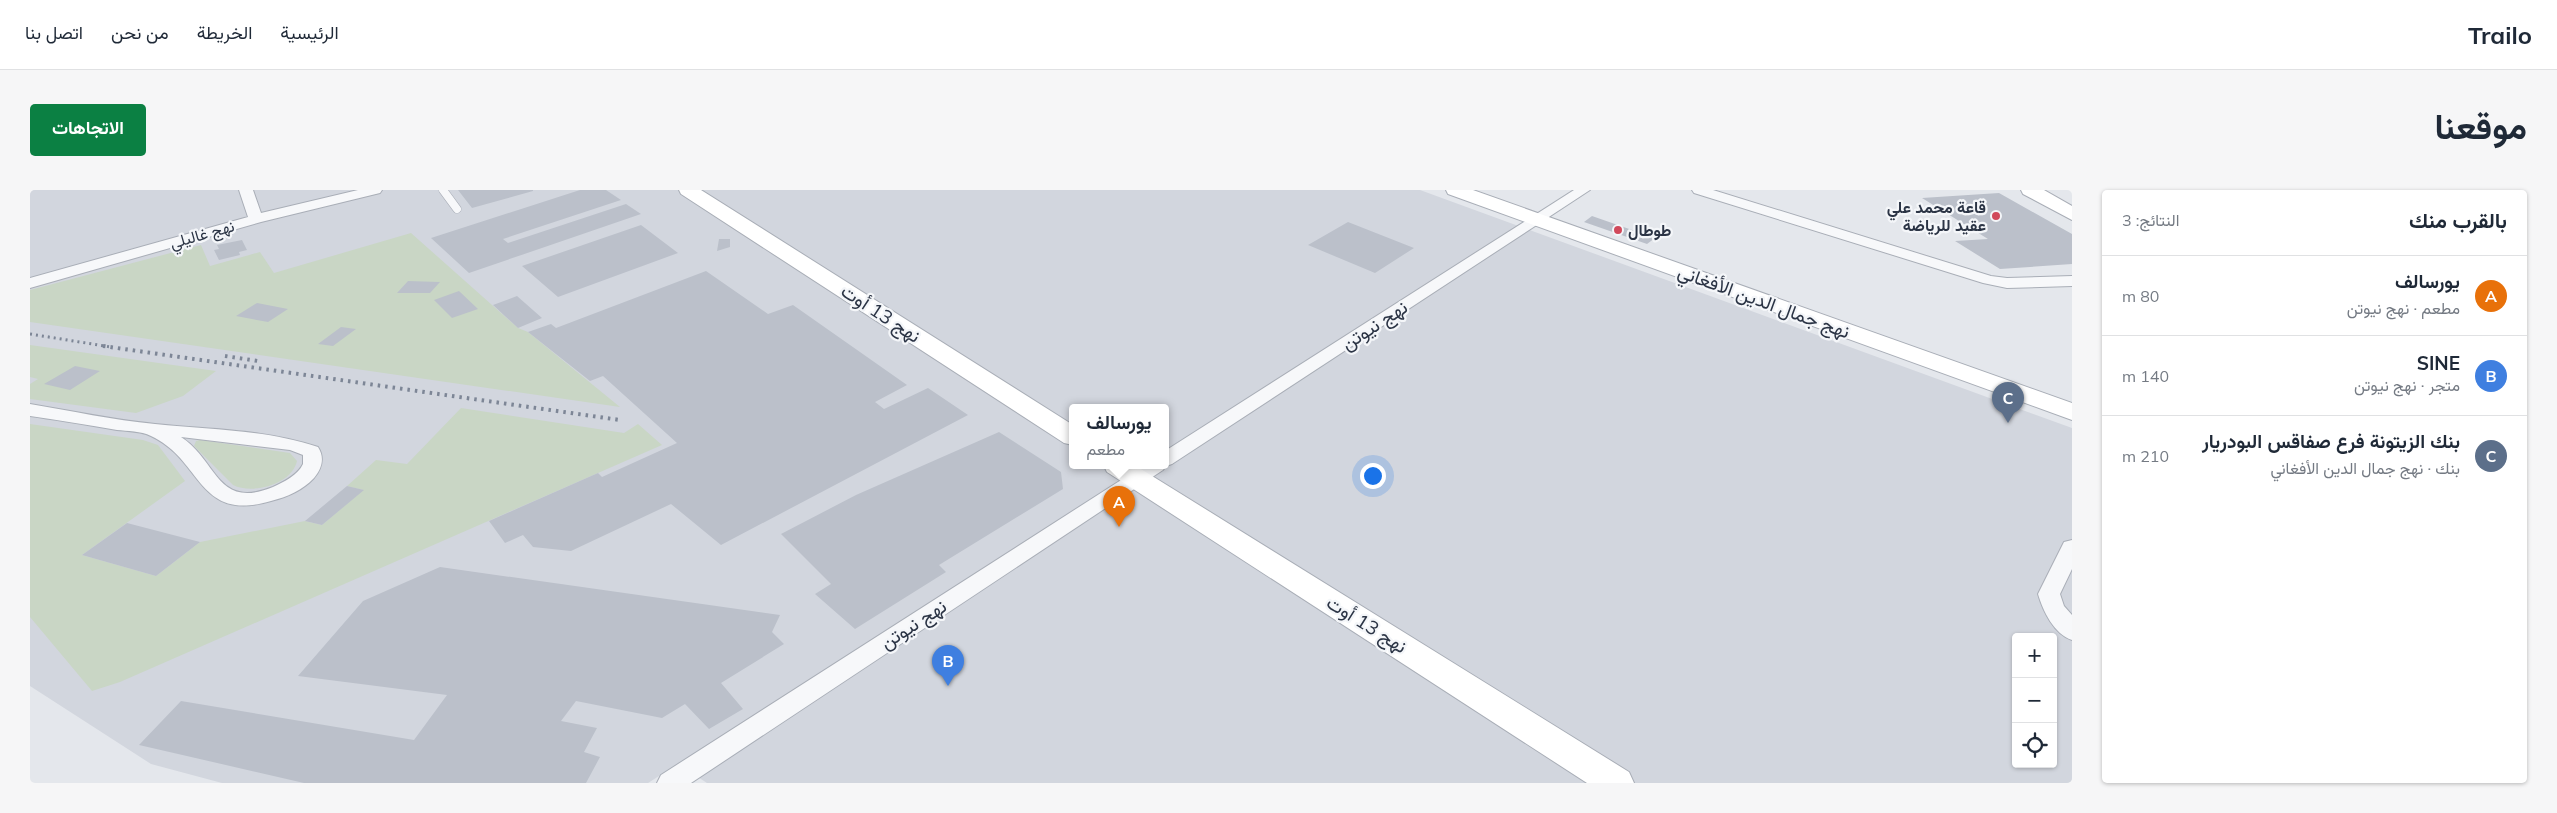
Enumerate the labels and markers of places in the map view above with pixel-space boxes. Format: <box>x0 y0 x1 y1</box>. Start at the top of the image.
place label: قاعة محمد علي عقيد للرياضة <box>1887 197 1986 236</box>
marker: قاعة محمد علي عقيد للرياضة <box>1990 210 2002 222</box>
place label: طوطال <box>1628 220 1671 241</box>
marker: طوطال <box>1612 224 1624 236</box>
pin: C <box>1992 382 2024 423</box>
pin: A <box>1103 486 1135 527</box>
pin: B <box>932 645 964 686</box>

